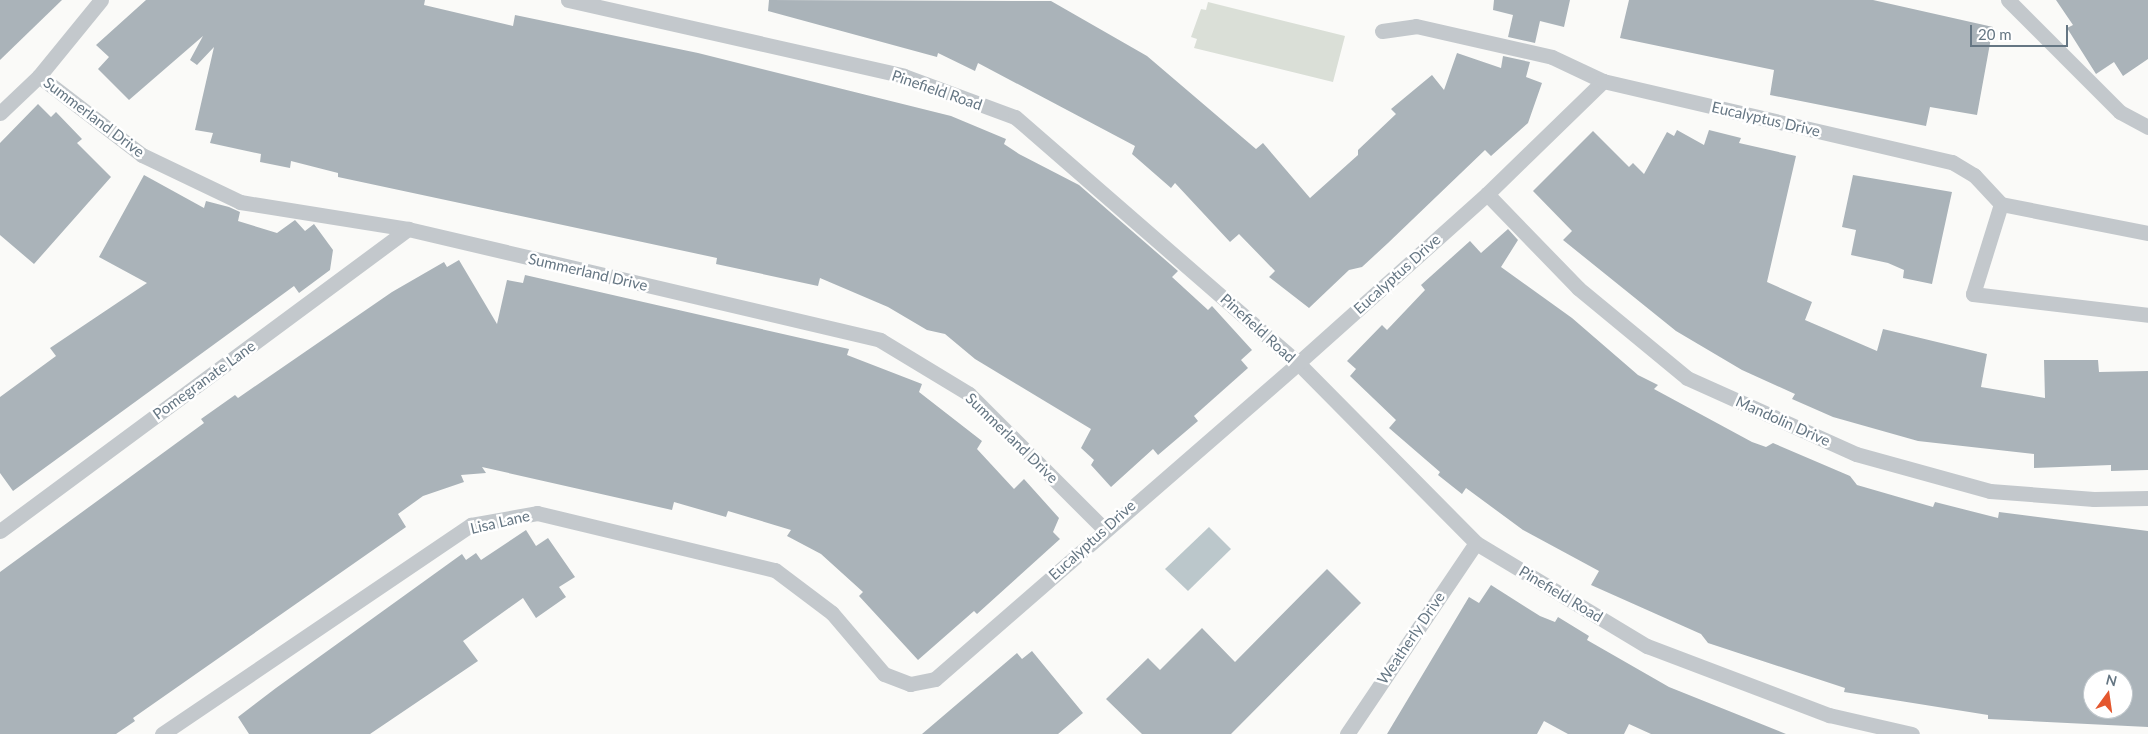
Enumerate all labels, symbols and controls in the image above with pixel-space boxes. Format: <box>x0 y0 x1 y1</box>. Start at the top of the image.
scale bar <box>1973 15 2070 47</box>
text: 20 m <box>1978 25 2012 43</box>
street label: Pinefield Road <box>889 66 985 114</box>
street label: Summerland Drive <box>40 73 148 161</box>
street label: Eucalyptus Drive <box>1710 98 1822 140</box>
street label: Eucalyptus Drive <box>1350 230 1444 318</box>
street label: Summerland Drive <box>527 250 649 294</box>
street label: Pinefield Road <box>1217 290 1299 366</box>
street label: Pomegranate Lane <box>149 337 259 423</box>
street label: Summerland Drive <box>962 389 1062 487</box>
street label: Mandolin Drive <box>1733 392 1833 450</box>
street label: Eucalyptus Drive <box>1045 496 1139 584</box>
street label: Lisa Lane <box>468 506 532 538</box>
street label: Pinefield Road <box>1516 562 1606 626</box>
street label: Weatherly Drive <box>1373 588 1449 688</box>
north arrow <box>2083 669 2133 719</box>
text: N <box>2104 670 2119 689</box>

